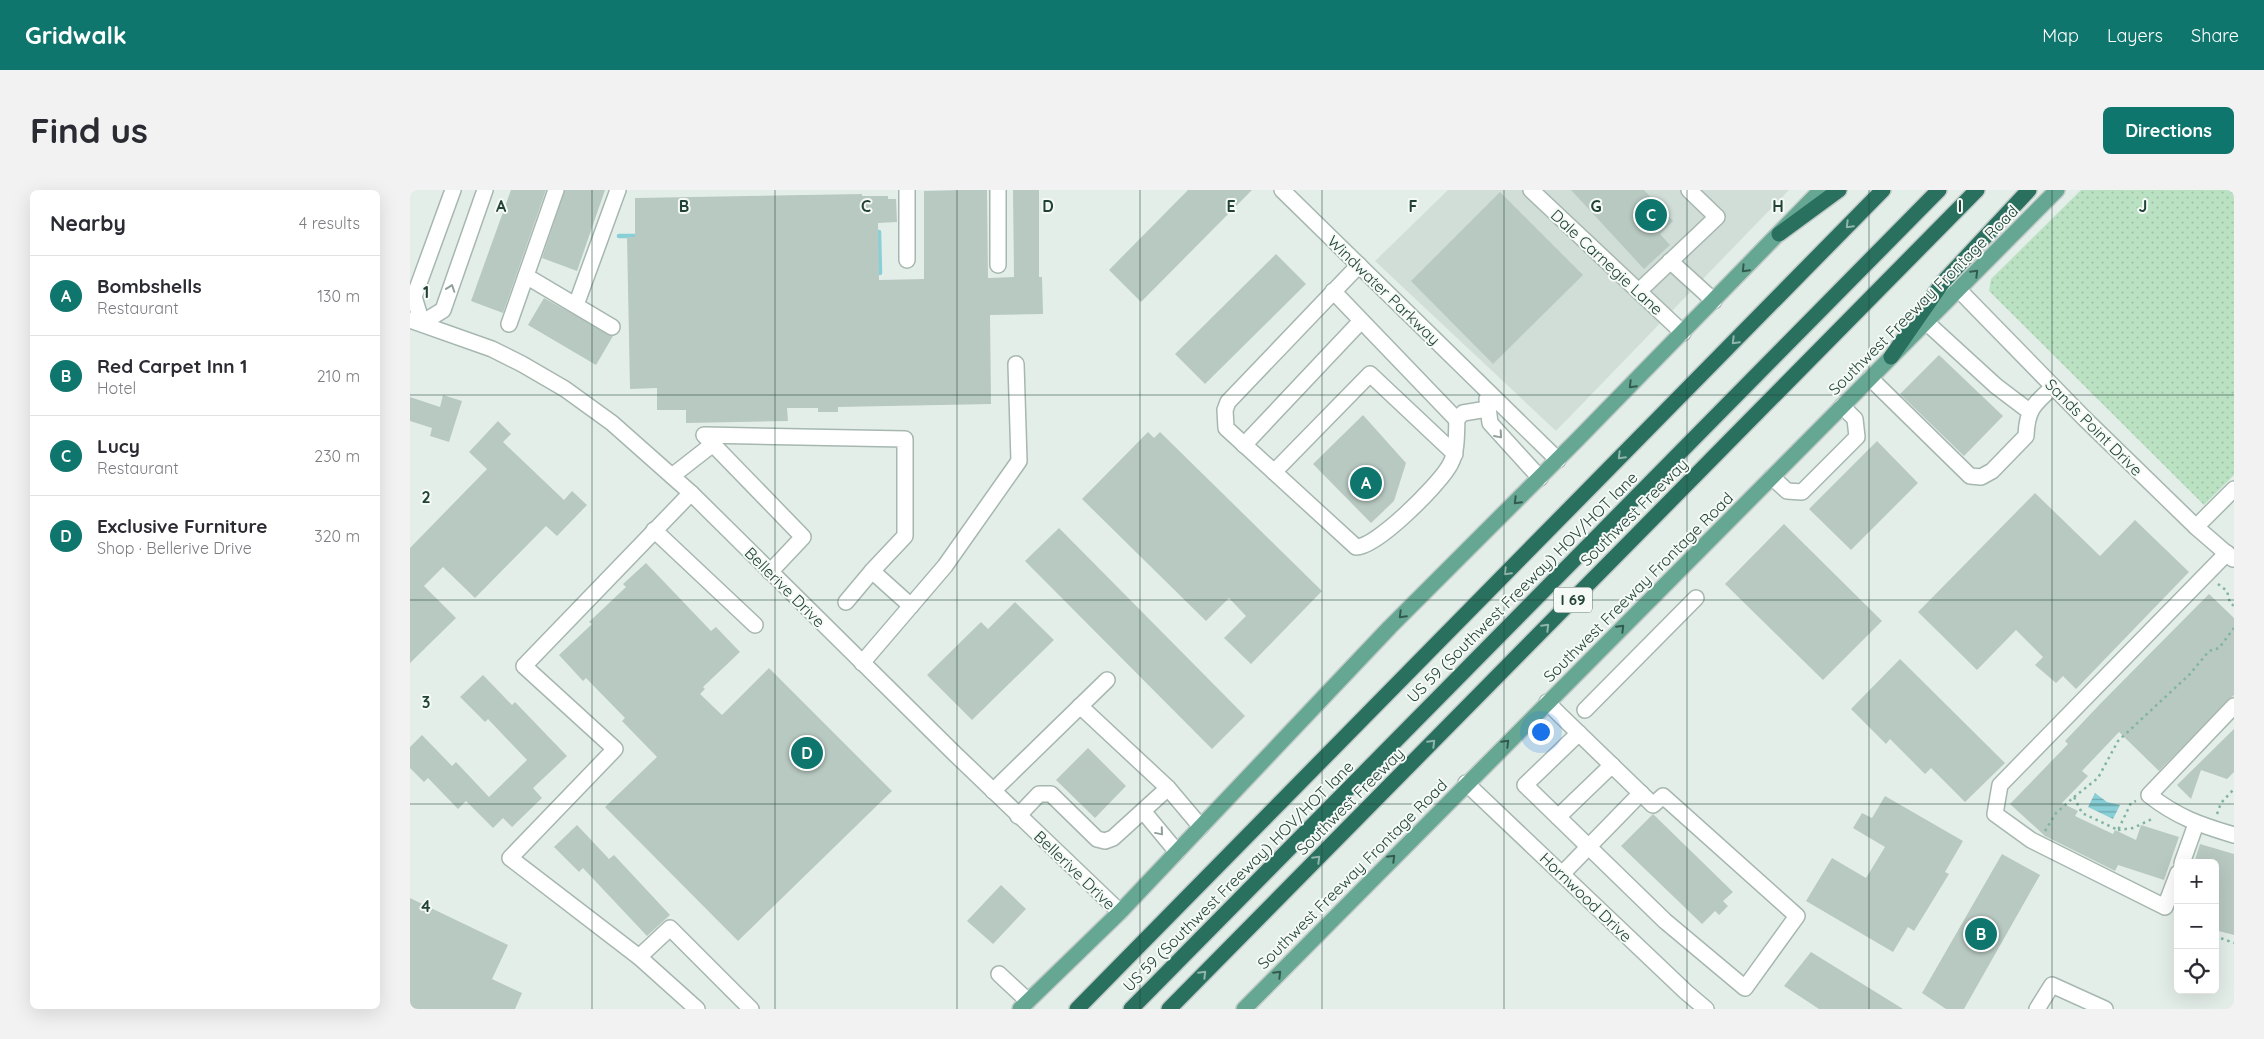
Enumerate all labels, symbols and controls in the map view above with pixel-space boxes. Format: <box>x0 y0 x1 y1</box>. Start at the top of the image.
text: Gridwalk <box>25 20 127 50</box>
text: Map <box>2042 24 2079 47</box>
text: Layers <box>2107 24 2163 47</box>
text: Share <box>2191 24 2239 47</box>
button: Directions <box>2103 107 2234 154</box>
text: Find us <box>30 108 148 152</box>
text: A <box>496 196 507 216</box>
text: B <box>679 196 689 216</box>
text: C <box>861 196 871 216</box>
text: D <box>1042 196 1054 216</box>
text: E <box>1226 196 1236 216</box>
text: F <box>1409 196 1418 216</box>
text: G <box>1590 196 1602 216</box>
pin: C <box>1635 196 1667 234</box>
text: H <box>1772 196 1784 216</box>
text: I <box>1958 196 1962 216</box>
text: J <box>2139 196 2147 216</box>
street label: Southwest Freeway Frontage Road <box>1824 201 2022 399</box>
street label: Dale Carnegie Lane <box>1547 205 1667 319</box>
text: Nearby <box>50 210 126 236</box>
text: 4 results <box>299 213 360 233</box>
one-way arrow <box>1846 219 1855 228</box>
street label: Windwater Parkway <box>1323 231 1445 349</box>
one-way arrow <box>1742 263 1751 272</box>
one-way arrow <box>1969 270 1978 279</box>
text: Bombshells <box>97 274 202 298</box>
text: 1 <box>423 282 429 302</box>
one-way arrow <box>445 284 455 292</box>
text: A <box>61 286 71 306</box>
text: 130 m <box>317 286 360 306</box>
text: Restaurant <box>97 298 179 318</box>
one-way arrow <box>1732 335 1741 344</box>
text: Red Carpet Inn 1 <box>97 354 247 378</box>
text: B <box>61 366 71 386</box>
text: 210 m <box>317 366 360 386</box>
street label: Sands Point Drive <box>2041 374 2147 480</box>
text: Hotel <box>97 378 136 398</box>
one-way arrow <box>1629 379 1638 388</box>
one-way arrow <box>1493 429 1502 438</box>
text: Lucy <box>97 434 140 458</box>
text: C <box>61 446 71 466</box>
text: 230 m <box>314 446 360 466</box>
one-way arrow <box>1618 451 1627 460</box>
street label: Southwest Freeway <box>1576 454 1692 570</box>
text: Restaurant <box>97 458 179 478</box>
pin: A <box>1350 464 1382 502</box>
street label: US 59 (Southwest Freeway) HOV/HOT lane <box>1402 467 1642 707</box>
text: 2 <box>421 487 431 507</box>
street label: Southwest Freeway Frontage Road <box>1539 488 1737 686</box>
one-way arrow <box>1514 495 1523 504</box>
text: Exclusive Furniture <box>97 514 268 538</box>
text: D <box>60 526 72 546</box>
text: 320 m <box>314 526 360 546</box>
text: Shop · Bellerive Drive <box>97 538 252 558</box>
street label: Bellerive Drive <box>741 543 829 631</box>
one-way arrow <box>1504 566 1513 575</box>
road number: I 69 <box>1554 588 1592 612</box>
one-way arrow <box>1399 609 1408 618</box>
one-way arrow <box>1540 624 1549 633</box>
one-way arrow <box>1615 625 1624 634</box>
text: 3 <box>422 692 430 712</box>
your location <box>1528 719 1554 745</box>
pin: D <box>791 734 823 772</box>
one-way arrow <box>1426 740 1435 749</box>
one-way arrow <box>1501 740 1510 749</box>
street label: Southwest Freeway <box>1292 743 1408 859</box>
street label: US 59 (Southwest Freeway) HOV/HOT lane <box>1118 756 1358 996</box>
street label: Southwest Freeway Frontage Road <box>1253 775 1451 973</box>
street label: Bellerive Drive <box>1030 826 1120 914</box>
one-way arrow <box>1154 826 1163 835</box>
street label: Hornwood Drive <box>1536 848 1636 946</box>
one-way arrow <box>1312 855 1321 864</box>
one-way arrow <box>1386 855 1395 864</box>
map controls <box>2174 859 2219 994</box>
button: + <box>2174 859 2219 904</box>
text: 4 <box>421 896 431 916</box>
button: − <box>2174 904 2219 949</box>
pin: B <box>1965 915 1997 953</box>
button: locate <box>2174 949 2219 994</box>
one-way arrow <box>1197 971 1206 980</box>
one-way arrow <box>1272 971 1281 980</box>

